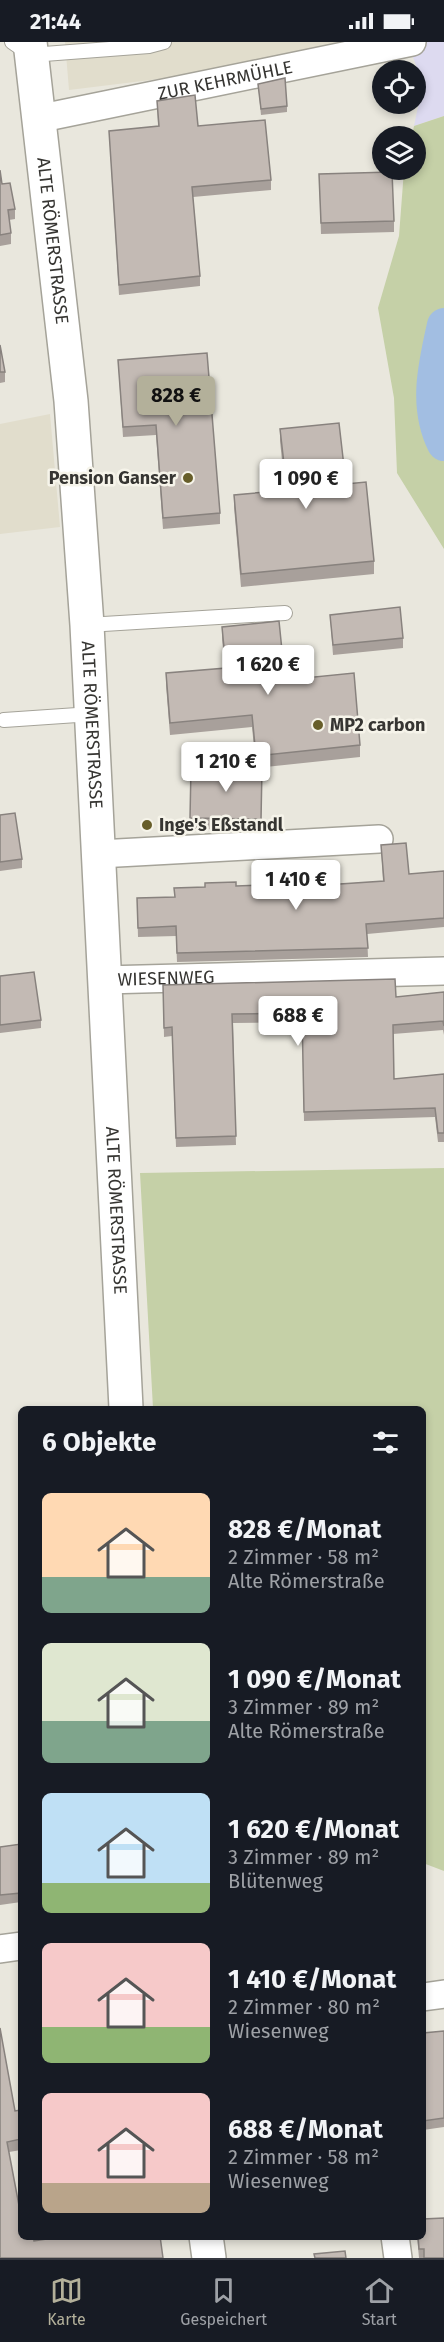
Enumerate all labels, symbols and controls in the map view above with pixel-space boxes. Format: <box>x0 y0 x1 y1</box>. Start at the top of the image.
text: 21:44 <box>30 8 81 35</box>
street label: ZUR KEHRMÜHLE <box>156 56 294 105</box>
map controls <box>372 60 426 180</box>
button: locate <box>372 60 426 114</box>
button: layers <box>372 126 426 180</box>
street label: ALTE RÖMERSTRASSE <box>32 156 73 325</box>
pin: 828 € <box>134 376 218 427</box>
text: 828 € <box>151 383 201 407</box>
pin: 1 090 € <box>251 459 361 510</box>
text: 1 090 € <box>274 466 338 490</box>
place label: Pension Ganser <box>49 467 177 489</box>
marker: Pension Ganser <box>181 471 195 485</box>
street label: ALTE RÖMERSTRASSE <box>77 640 107 809</box>
pin: 1 620 € <box>213 645 323 696</box>
text: 1 620 € <box>236 652 300 676</box>
place label: MP2 carbon <box>330 714 425 736</box>
marker: MP2 carbon <box>311 718 325 732</box>
pin: 1 210 € <box>171 742 281 793</box>
text: 1 210 € <box>195 749 257 773</box>
place label: Inge's Eßstandl <box>159 814 284 836</box>
marker: Inge's Eßstandl <box>140 818 154 832</box>
pin: 1 410 € <box>241 860 351 911</box>
text: 1 410 € <box>265 867 327 891</box>
street label: WIESENWEG <box>117 966 215 991</box>
pin: 688 € <box>256 996 340 1047</box>
text: 688 € <box>272 1003 324 1027</box>
street label: ALTE RÖMERSTRASSE <box>101 1126 131 1295</box>
icon: filters <box>369 1426 402 1459</box>
text: 6 Objekte <box>42 1427 156 1458</box>
text: 828 €/Monat <box>228 1514 381 1545</box>
icon: home <box>90 1517 162 1589</box>
text: 2 Zimmer · 58 m² <box>228 1545 379 1569</box>
text: Alte Römerstraße <box>228 1569 385 1593</box>
text: 1 090 €/Monat <box>228 1664 401 1695</box>
icon: home <box>90 1667 162 1739</box>
text: 3 Zimmer · 89 m² <box>228 1695 379 1719</box>
text: Alte Römerstraße <box>228 1719 385 1743</box>
text: 1 620 €/Monat <box>228 1814 399 1845</box>
icon: home <box>90 1817 162 1889</box>
text: 3 Zimmer · 89 m² <box>228 1845 379 1869</box>
text: Blütenweg <box>228 1869 323 1893</box>
text: 1 410 €/Monat <box>228 1964 396 1995</box>
icon: home <box>90 1967 162 2039</box>
text: 2 Zimmer · 80 m² <box>228 1995 380 2019</box>
text: Wiesenweg <box>228 2019 329 2043</box>
text: 688 €/Monat <box>228 2114 383 2145</box>
icon: home <box>90 2117 162 2189</box>
text: 2 Zimmer · 58 m² <box>228 2145 379 2169</box>
text: Wiesenweg <box>228 2169 329 2193</box>
tab: Karte <box>47 2274 86 2329</box>
tab: Gespeichert <box>180 2274 267 2329</box>
tab: Start <box>362 2274 397 2329</box>

